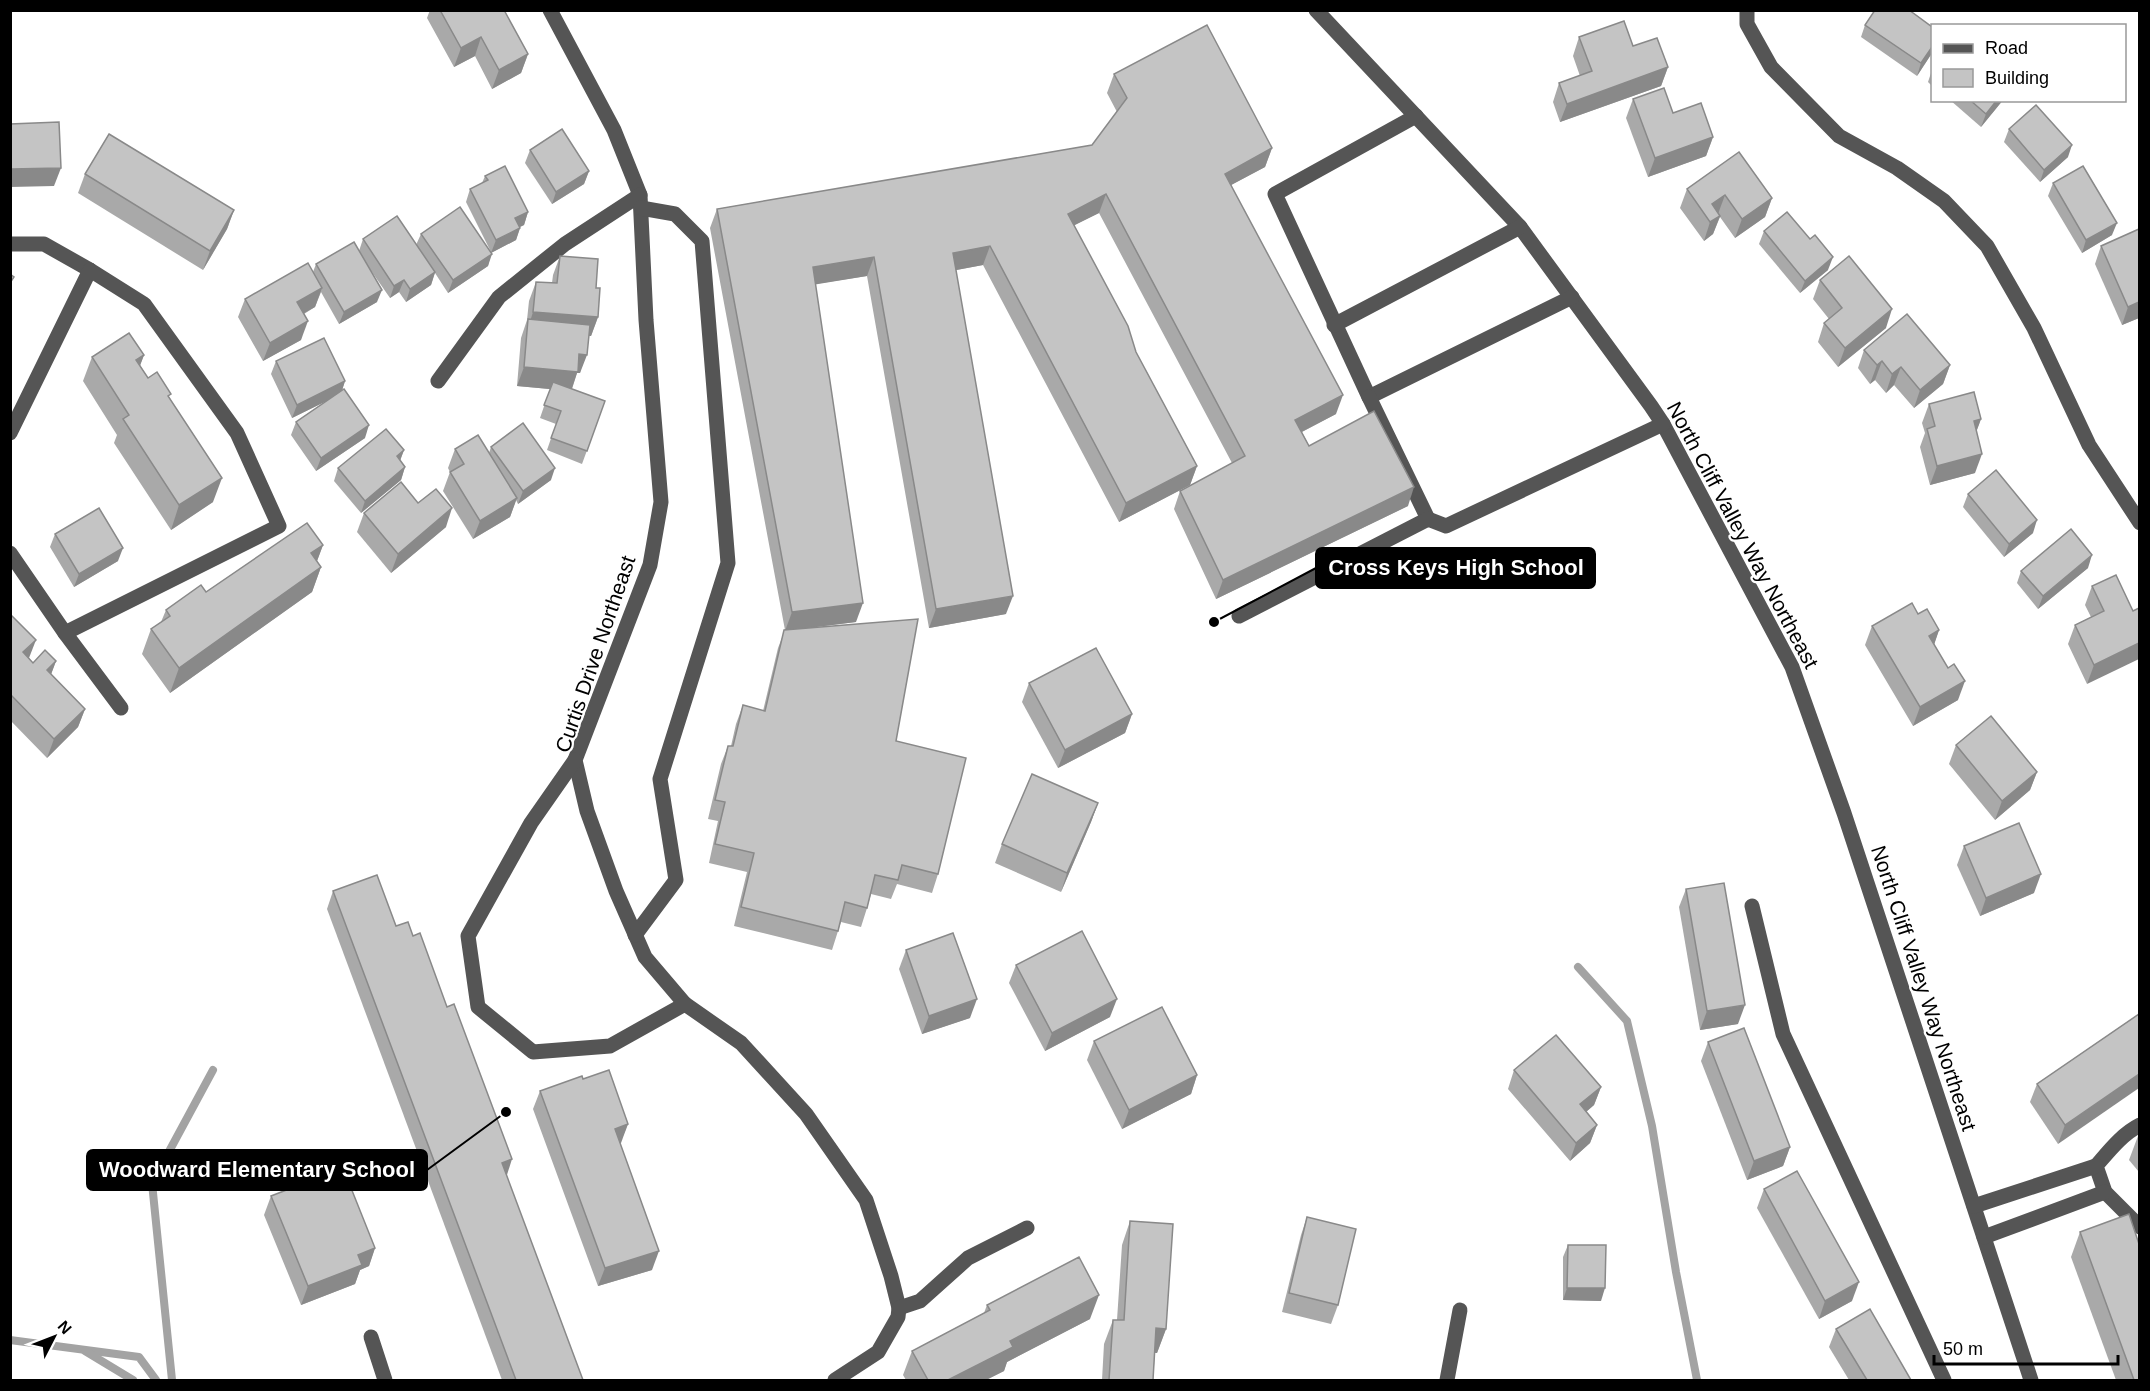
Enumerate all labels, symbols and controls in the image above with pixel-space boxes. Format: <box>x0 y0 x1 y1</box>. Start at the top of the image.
legend <box>1931 24 2126 102</box>
text: Road <box>1985 38 2028 58</box>
text: Building <box>1985 68 2049 88</box>
street label: North Cliff Valley Way Northeast <box>1663 398 1823 672</box>
callout: Cross Keys High School <box>1316 548 1595 588</box>
street label: Curtis Drive Northeast <box>551 552 640 755</box>
text: Cross Keys High School <box>1328 555 1584 580</box>
street label: North Cliff Valley Way Northeast <box>1867 843 1981 1134</box>
callout: Woodward Elementary School <box>87 1150 427 1190</box>
text: Woodward Elementary School <box>99 1157 415 1182</box>
north arrow <box>24 1307 84 1367</box>
text: N <box>55 1317 75 1337</box>
scale bar <box>1934 1328 2118 1366</box>
text: 50 m <box>1943 1339 1983 1359</box>

